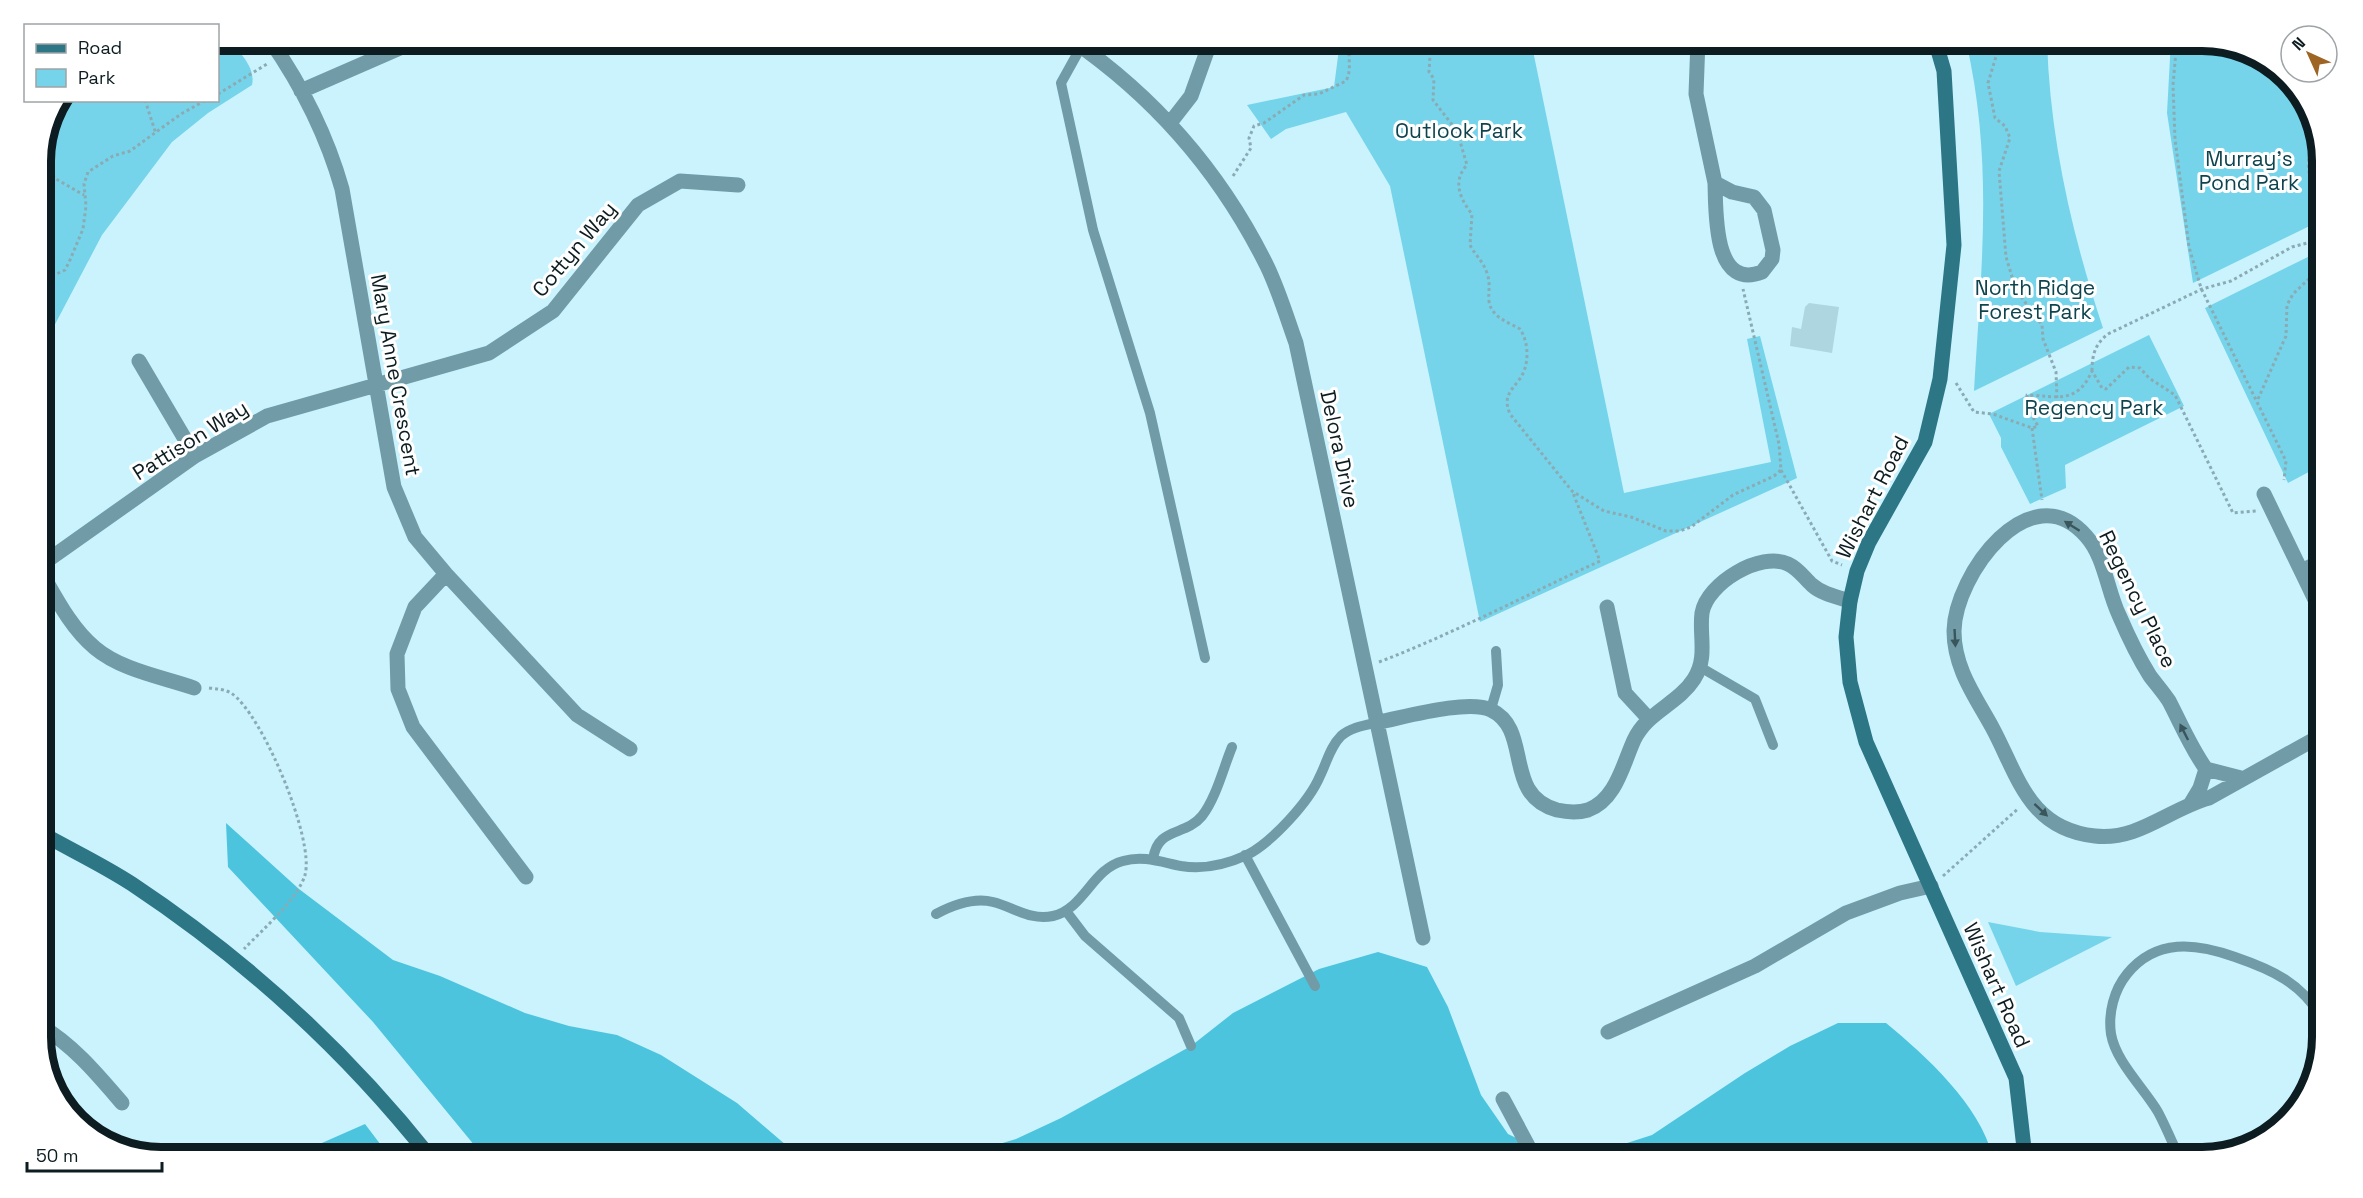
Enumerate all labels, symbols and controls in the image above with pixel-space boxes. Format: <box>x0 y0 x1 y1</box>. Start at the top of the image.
legend <box>24 24 219 102</box>
north arrow <box>2279 24 2339 84</box>
text: N <box>2288 33 2310 55</box>
text: Road <box>78 36 122 59</box>
text: Park <box>78 66 116 89</box>
park label: Outlook Park <box>1395 117 1523 144</box>
park label: Murray's Pond Park <box>2199 145 2299 196</box>
street label: Cottyn Way <box>526 196 622 302</box>
street label: Mary Anne Crescent <box>365 272 427 478</box>
park label: North Ridge Forest Park <box>1975 274 2095 325</box>
street label: Delora Drive <box>1314 388 1366 510</box>
street label: Pattison Way <box>127 394 253 486</box>
park label: Regency Park <box>2025 394 2163 421</box>
street label: Wishart Road <box>1830 431 1914 563</box>
one-way arrow <box>2064 521 2081 532</box>
street label: Regency Place <box>2093 526 2183 672</box>
one-way arrow <box>1950 629 1960 648</box>
one-way arrow <box>2180 723 2189 740</box>
one-way arrow <box>2033 803 2048 817</box>
street label: Wishart Road <box>1957 918 2037 1052</box>
scale bar <box>27 1135 162 1173</box>
text: 50 m <box>36 1144 78 1167</box>

